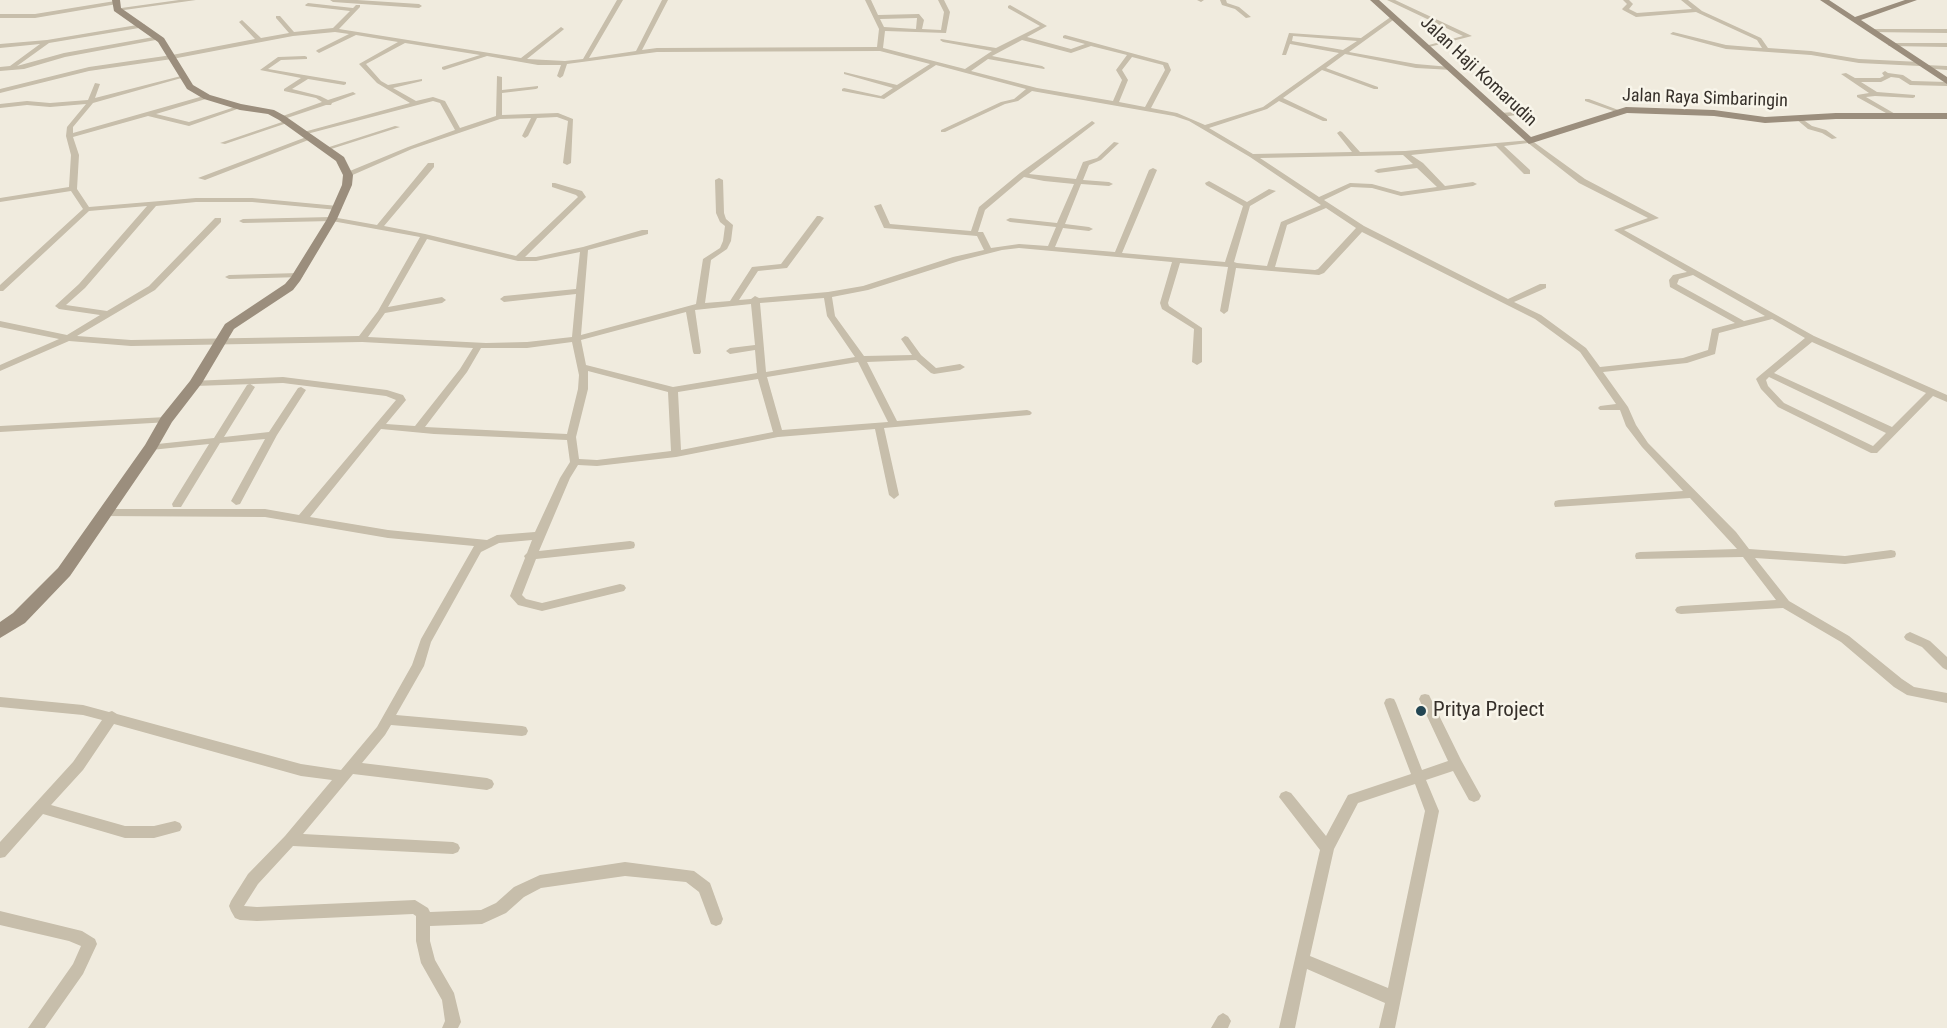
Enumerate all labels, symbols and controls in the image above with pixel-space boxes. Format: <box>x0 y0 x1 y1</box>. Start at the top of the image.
street label: Jalan Haji Komarudin <box>1415 12 1541 132</box>
street label: Jalan Raya Simbaringin <box>1622 85 1788 113</box>
place label: Pritya Project <box>1433 698 1544 724</box>
marker: Pritya Project <box>1414 704 1428 718</box>

